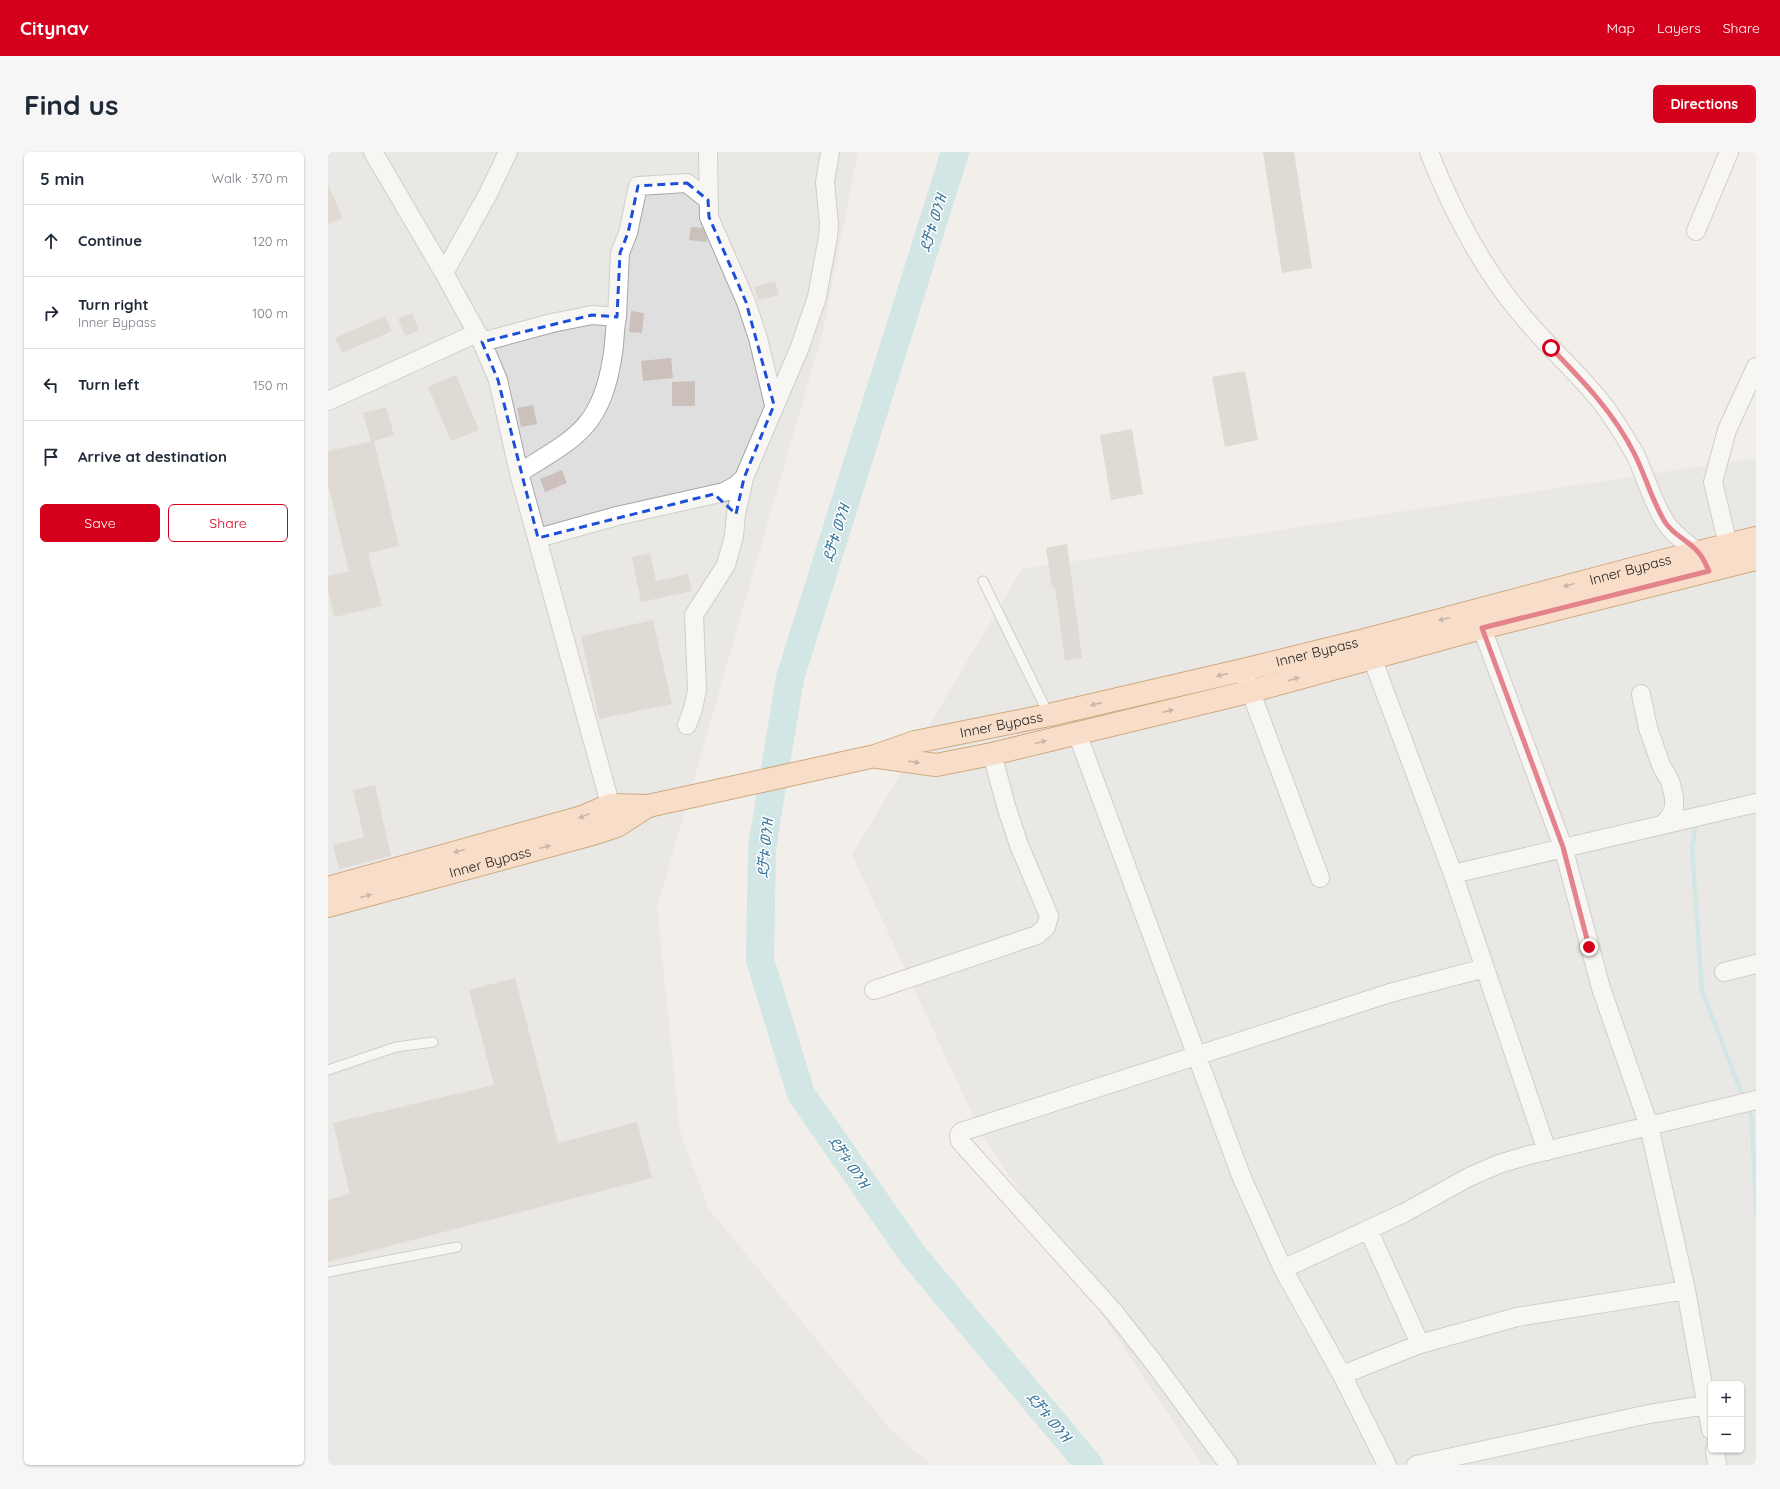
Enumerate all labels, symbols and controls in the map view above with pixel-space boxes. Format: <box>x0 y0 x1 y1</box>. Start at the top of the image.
text: Citynav <box>20 16 89 40</box>
text: Map <box>1606 19 1635 37</box>
text: Layers <box>1657 19 1701 37</box>
text: Share <box>1723 19 1760 37</box>
button: Directions <box>1653 85 1756 123</box>
text: Find us <box>24 87 118 122</box>
text: 5 min <box>40 168 84 189</box>
text: Walk · 370 m <box>211 170 288 186</box>
water label: ደቻቱ ወንዝ <box>915 190 951 254</box>
icon: ahead <box>40 230 62 252</box>
text: Continue <box>78 231 142 250</box>
text: 120 m <box>253 233 288 249</box>
text: Turn right <box>78 295 149 314</box>
icon: right <box>40 302 62 324</box>
text: 100 m <box>252 305 288 321</box>
text: Inner Bypass <box>78 314 156 330</box>
route start <box>1542 339 1560 357</box>
icon: left <box>40 374 62 396</box>
text: Turn left <box>78 375 140 394</box>
text: 150 m <box>253 377 288 393</box>
icon: arrive <box>40 446 62 468</box>
text: Arrive at destination <box>78 447 227 466</box>
water label: ደቻቱ ወንዝ <box>818 500 854 564</box>
button: Save <box>40 504 160 542</box>
button: Share <box>168 504 288 542</box>
street label: Inner Bypass <box>1587 550 1673 589</box>
one-way arrow <box>1563 583 1575 589</box>
one-way arrow <box>1437 616 1449 622</box>
street label: Inner Bypass <box>1274 633 1360 671</box>
one-way arrow <box>1216 673 1229 679</box>
one-way arrow <box>1288 676 1300 682</box>
one-way arrow <box>1090 702 1102 708</box>
street label: Inner Bypass <box>958 708 1044 742</box>
one-way arrow <box>1161 708 1174 714</box>
one-way arrow <box>1035 739 1047 745</box>
one-way arrow <box>908 759 920 765</box>
one-way arrow <box>577 814 589 820</box>
water label: ደቻቱ ወንዝ <box>753 816 777 879</box>
street label: Inner Bypass <box>447 842 533 882</box>
one-way arrow <box>539 844 551 850</box>
one-way arrow <box>452 849 465 855</box>
one-way arrow <box>360 893 372 899</box>
route end <box>1580 938 1598 956</box>
water label: ደቻቱ ወንዝ <box>824 1132 875 1193</box>
map controls <box>1708 1381 1744 1453</box>
button: + <box>1708 1381 1744 1417</box>
water label: ደቻቱ ወንዝ <box>1023 1388 1077 1447</box>
button: − <box>1708 1417 1744 1453</box>

